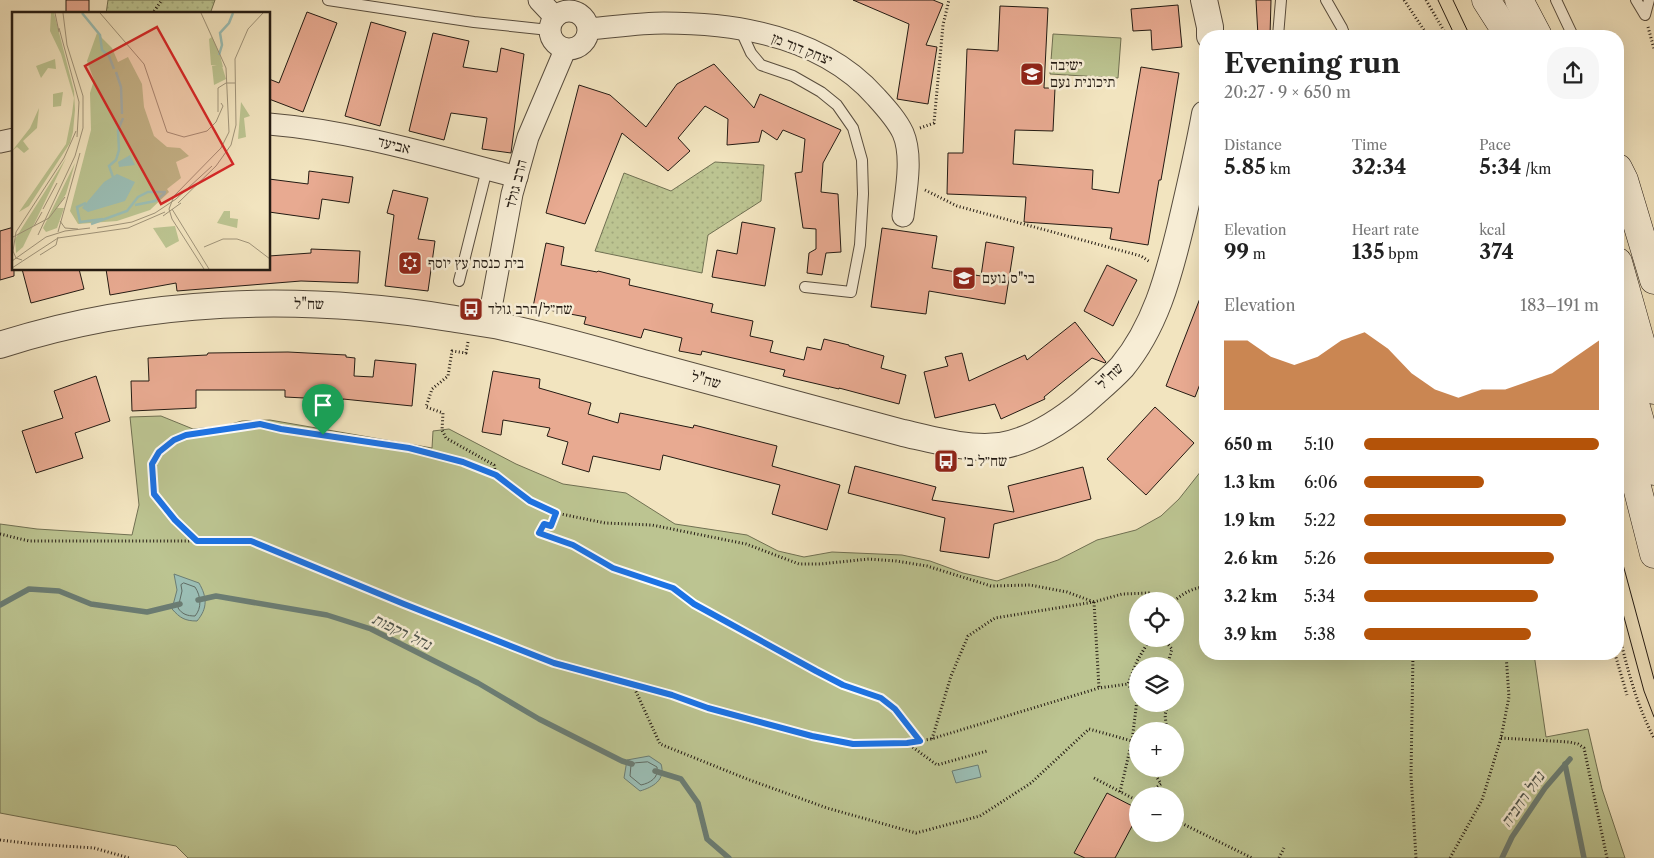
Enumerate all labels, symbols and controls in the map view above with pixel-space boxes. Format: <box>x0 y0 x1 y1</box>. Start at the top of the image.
inset map <box>12 12 270 270</box>
street label: יצחק דוד מן <box>769 28 835 69</box>
text: Evening run <box>1224 46 1400 80</box>
button: share <box>1547 47 1599 99</box>
place label: ישיבה תיכונית נעם <box>1050 55 1115 91</box>
school or university icon: ישיבה תיכונית נעם <box>1019 61 1045 87</box>
text: 20:27 · 9 × 650 m <box>1224 82 1351 102</box>
street label: אביעד <box>376 131 413 158</box>
text: Distance <box>1224 136 1282 154</box>
text: Time <box>1352 136 1387 154</box>
text: Pace <box>1479 136 1511 154</box>
text: 5.85 <box>1224 154 1266 179</box>
text: 32:34 <box>1352 154 1406 179</box>
text: 5:34 <box>1479 154 1521 179</box>
street label: הרב גולד <box>500 158 531 210</box>
text: km <box>1266 160 1291 178</box>
text: /km <box>1521 160 1551 178</box>
text: Elevation <box>1224 221 1287 239</box>
text: Heart rate <box>1352 221 1419 239</box>
text: kcal <box>1479 221 1506 239</box>
text: 99 <box>1224 239 1249 264</box>
text: 135 <box>1352 239 1385 264</box>
text: 374 <box>1479 239 1514 264</box>
text: m <box>1249 245 1266 263</box>
text: bpm <box>1385 245 1418 263</box>
synagogue icon: בית כנסת עץ יוסף <box>397 250 423 276</box>
place label: בית כנסת עץ יוסף <box>428 253 524 272</box>
school or university icon: בי"ס נועם <box>951 265 977 291</box>
place label: בי"ס נועם <box>982 268 1035 287</box>
street label: שח"ל <box>294 294 324 313</box>
text: Elevation <box>1224 295 1295 315</box>
text: 183–191 m <box>1520 295 1599 315</box>
bus stop icon: שח״ל/הרב גולד <box>458 296 484 322</box>
place label: שח״ל/הרב גולד <box>488 299 573 318</box>
street label: שח"ל <box>1092 358 1127 393</box>
street label: שח"ל <box>689 366 723 393</box>
pin <box>302 384 344 435</box>
icon: arrive <box>309 391 337 419</box>
text: 650 m <box>1224 434 1273 454</box>
text: 5:10 <box>1304 434 1334 454</box>
bus stop icon: שח״ל ב׳ <box>933 448 959 474</box>
place label: שח״ל ב׳ <box>964 451 1007 470</box>
text: 1.3 km <box>1224 472 1275 492</box>
text: 6:06 <box>1304 472 1337 492</box>
text: 1.9 km <box>1224 510 1275 530</box>
text: 5:22 <box>1304 510 1336 530</box>
text: 2.6 km <box>1224 548 1278 568</box>
text: 5:26 <box>1304 548 1336 568</box>
text: 3.2 km <box>1224 586 1277 606</box>
text: 5:34 <box>1304 586 1335 606</box>
map controls <box>1129 592 1184 842</box>
button: locate <box>1129 592 1184 647</box>
water label: נחל רקפות <box>369 608 436 655</box>
text: 3.9 km <box>1224 624 1277 644</box>
text: 5:38 <box>1304 624 1335 644</box>
button: layers <box>1129 657 1184 712</box>
button: + <box>1129 722 1184 777</box>
water label: נחל רחביה <box>1496 766 1549 831</box>
button: − <box>1129 787 1184 842</box>

